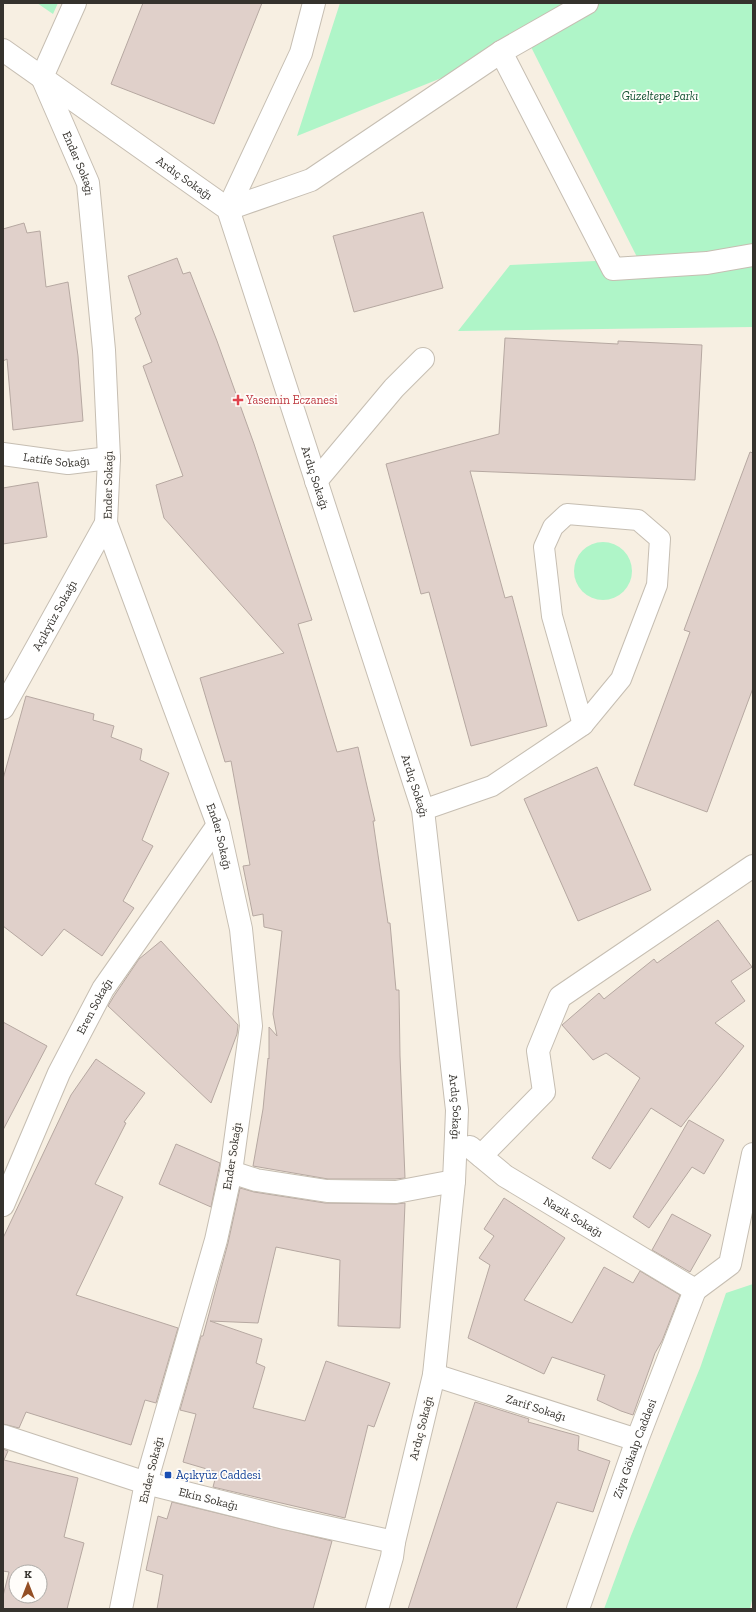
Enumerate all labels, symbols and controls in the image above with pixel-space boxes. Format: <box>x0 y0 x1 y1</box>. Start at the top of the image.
park label: Güzeltepe Parkı <box>622 89 698 103</box>
street label: Ender Sokağı <box>59 129 96 197</box>
street label: Ardıç Sokağı <box>153 153 216 203</box>
place label: Yasemin Eczanesi <box>245 393 338 407</box>
marker: Yasemin Eczanesi <box>233 395 243 405</box>
street label: Ardıç Sokağı <box>298 444 332 512</box>
street label: Latife Sokağı <box>22 450 91 470</box>
street label: Ender Sokağı <box>100 450 116 519</box>
street label: Açıkyüz Sokağı <box>29 577 80 653</box>
street label: Ardıç Sokağı <box>398 753 431 819</box>
street label: Ender Sokağı <box>204 801 235 872</box>
street label: Eren Sokağı <box>74 975 116 1037</box>
street label: Ardıç Sokağı <box>446 1073 464 1140</box>
street label: Ender Sokağı <box>220 1121 244 1191</box>
street label: Nazik Sokağı <box>541 1194 606 1240</box>
street label: Zarif Sokağı <box>504 1391 568 1424</box>
street label: Ardıç Sokağı <box>406 1394 436 1462</box>
street label: Ziya Gökalp Caddesi <box>610 1396 659 1500</box>
street label: Ender Sokağı <box>136 1435 166 1505</box>
place label: Açıkyüz Caddesi <box>176 1468 262 1482</box>
marker: Açıkyüz Caddesi <box>163 1470 173 1480</box>
street label: Ekin Sokağı <box>177 1485 240 1513</box>
north arrow <box>8 1564 48 1604</box>
text: K <box>24 1568 32 1581</box>

